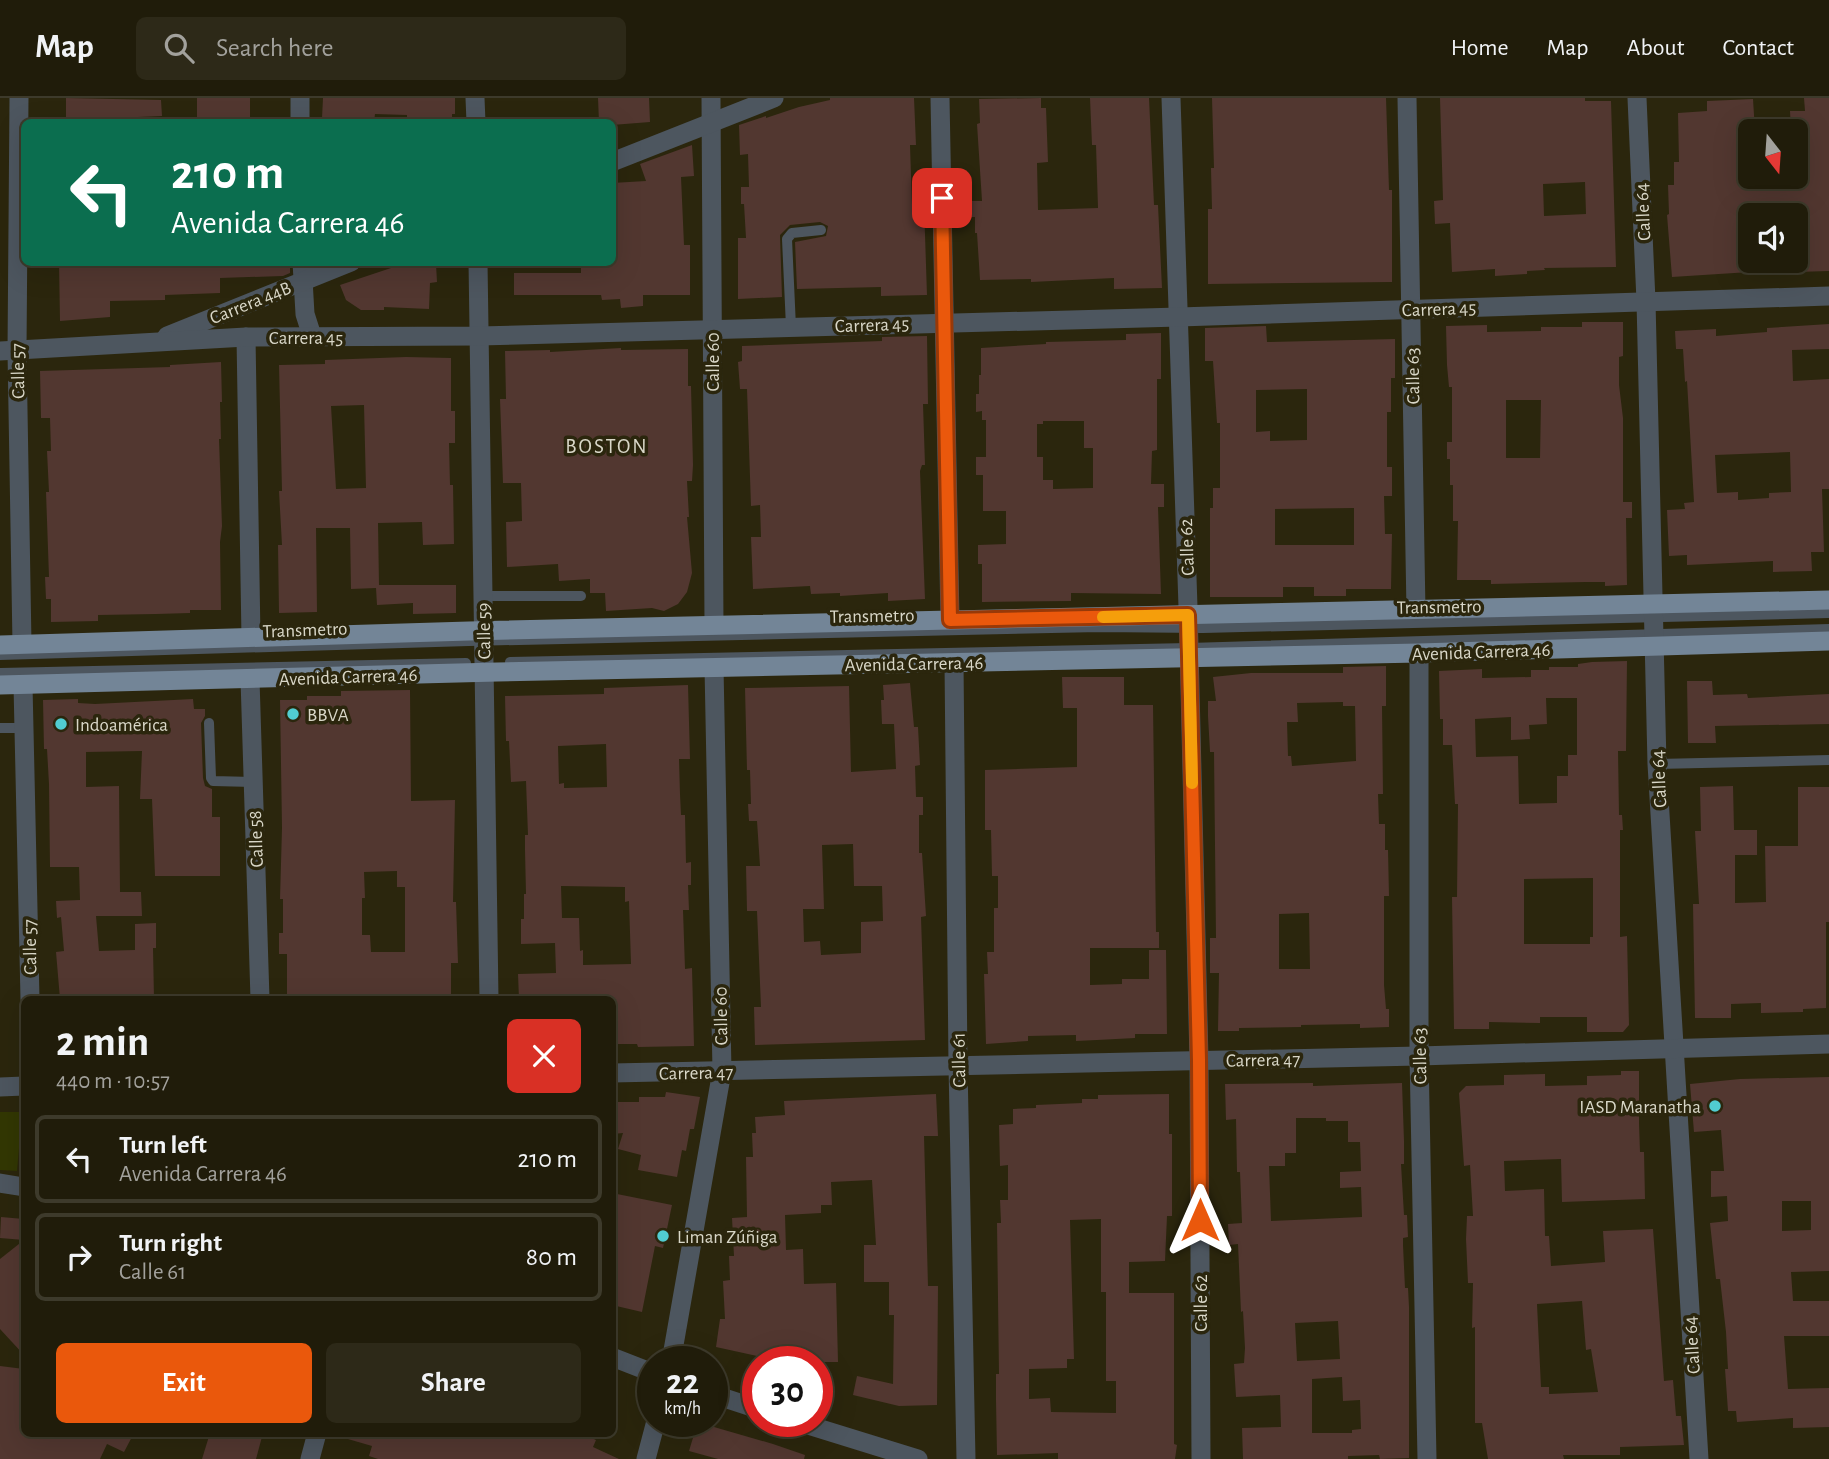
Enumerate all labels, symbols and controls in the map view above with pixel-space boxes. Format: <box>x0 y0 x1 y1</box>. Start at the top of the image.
search box <box>136 17 626 80</box>
icon: search <box>160 29 198 67</box>
text: Map <box>35 31 94 64</box>
text: Search here <box>216 35 334 61</box>
text: Home <box>1451 36 1509 60</box>
text: Map <box>1547 36 1589 60</box>
text: About <box>1627 36 1684 60</box>
text: Contact <box>1722 36 1794 60</box>
north arrow <box>1738 119 1808 189</box>
map controls <box>1738 119 1808 273</box>
icon: left <box>56 147 147 238</box>
text: 210 m <box>171 149 284 198</box>
pin <box>912 168 972 228</box>
icon: arrive <box>923 179 961 217</box>
street label: Calle 64 <box>1632 182 1655 241</box>
button: sound <box>1738 203 1808 273</box>
text: Avenida Carrera 46 <box>171 207 405 239</box>
street label: Carrera 44B <box>207 279 294 328</box>
street label: Carrera 45 <box>1402 299 1477 320</box>
street label: Carrera 45 <box>835 315 910 336</box>
street label: Carrera 45 <box>269 329 343 348</box>
street label: Calle 60 <box>704 333 723 391</box>
street label: Calle 57 <box>9 343 28 399</box>
street label: Calle 63 <box>1404 347 1423 404</box>
district label: BOSTON <box>565 436 649 457</box>
street label: Calle 62 <box>1177 518 1198 576</box>
street label: Transmetro <box>1396 597 1482 618</box>
street label: Calle 59 <box>475 602 494 660</box>
street label: Transmetro <box>829 606 915 627</box>
street label: Transmetro <box>262 620 348 641</box>
street label: Avenida Carrera 46 <box>1411 641 1551 664</box>
street label: Avenida Carrera 46 <box>845 654 984 675</box>
street label: Avenida Carrera 46 <box>278 666 418 689</box>
marker: BBVA <box>285 706 301 722</box>
place label: BBVA <box>307 706 349 725</box>
marker: Indoamérica <box>53 716 69 732</box>
place label: Indoamérica <box>75 716 168 735</box>
street label: Calle 64 <box>1648 749 1671 808</box>
street label: Calle 58 <box>246 810 267 868</box>
street label: Calle 57 <box>21 919 40 975</box>
street label: Calle 60 <box>711 986 732 1046</box>
button: close <box>507 1019 581 1093</box>
text: 2 min <box>56 1021 149 1063</box>
street label: Calle 63 <box>1411 1027 1430 1084</box>
street label: Calle 61 <box>950 1032 969 1088</box>
street label: Carrera 47 <box>1226 1050 1300 1071</box>
street label: Carrera 47 <box>659 1063 733 1084</box>
text: 440 m · 10:57 <box>56 1070 170 1093</box>
place label: IASD Maranatha <box>1579 1098 1701 1117</box>
marker: IASD Maranatha <box>1707 1098 1723 1114</box>
text: Turn left <box>119 1132 207 1158</box>
icon: left <box>60 1140 98 1178</box>
text: 210 m <box>517 1146 577 1172</box>
text: Avenida Carrera 46 <box>119 1163 287 1186</box>
position arrow <box>1163 1183 1237 1257</box>
marker: Liman Zúñiga <box>655 1228 671 1244</box>
place label: Liman Zúñiga <box>677 1228 778 1247</box>
text: Turn right <box>119 1230 222 1256</box>
icon: right <box>60 1238 98 1276</box>
text: 80 m <box>526 1244 577 1270</box>
text: Calle 61 <box>119 1261 186 1284</box>
street label: Calle 62 <box>1192 1274 1211 1332</box>
street label: Calle 64 <box>1681 1315 1704 1374</box>
button: Exit <box>56 1343 312 1423</box>
button: Share <box>326 1343 581 1423</box>
speed limit sign: 30 <box>742 1346 833 1437</box>
text: 22 <box>666 1365 699 1400</box>
text: km/h <box>664 1400 701 1418</box>

